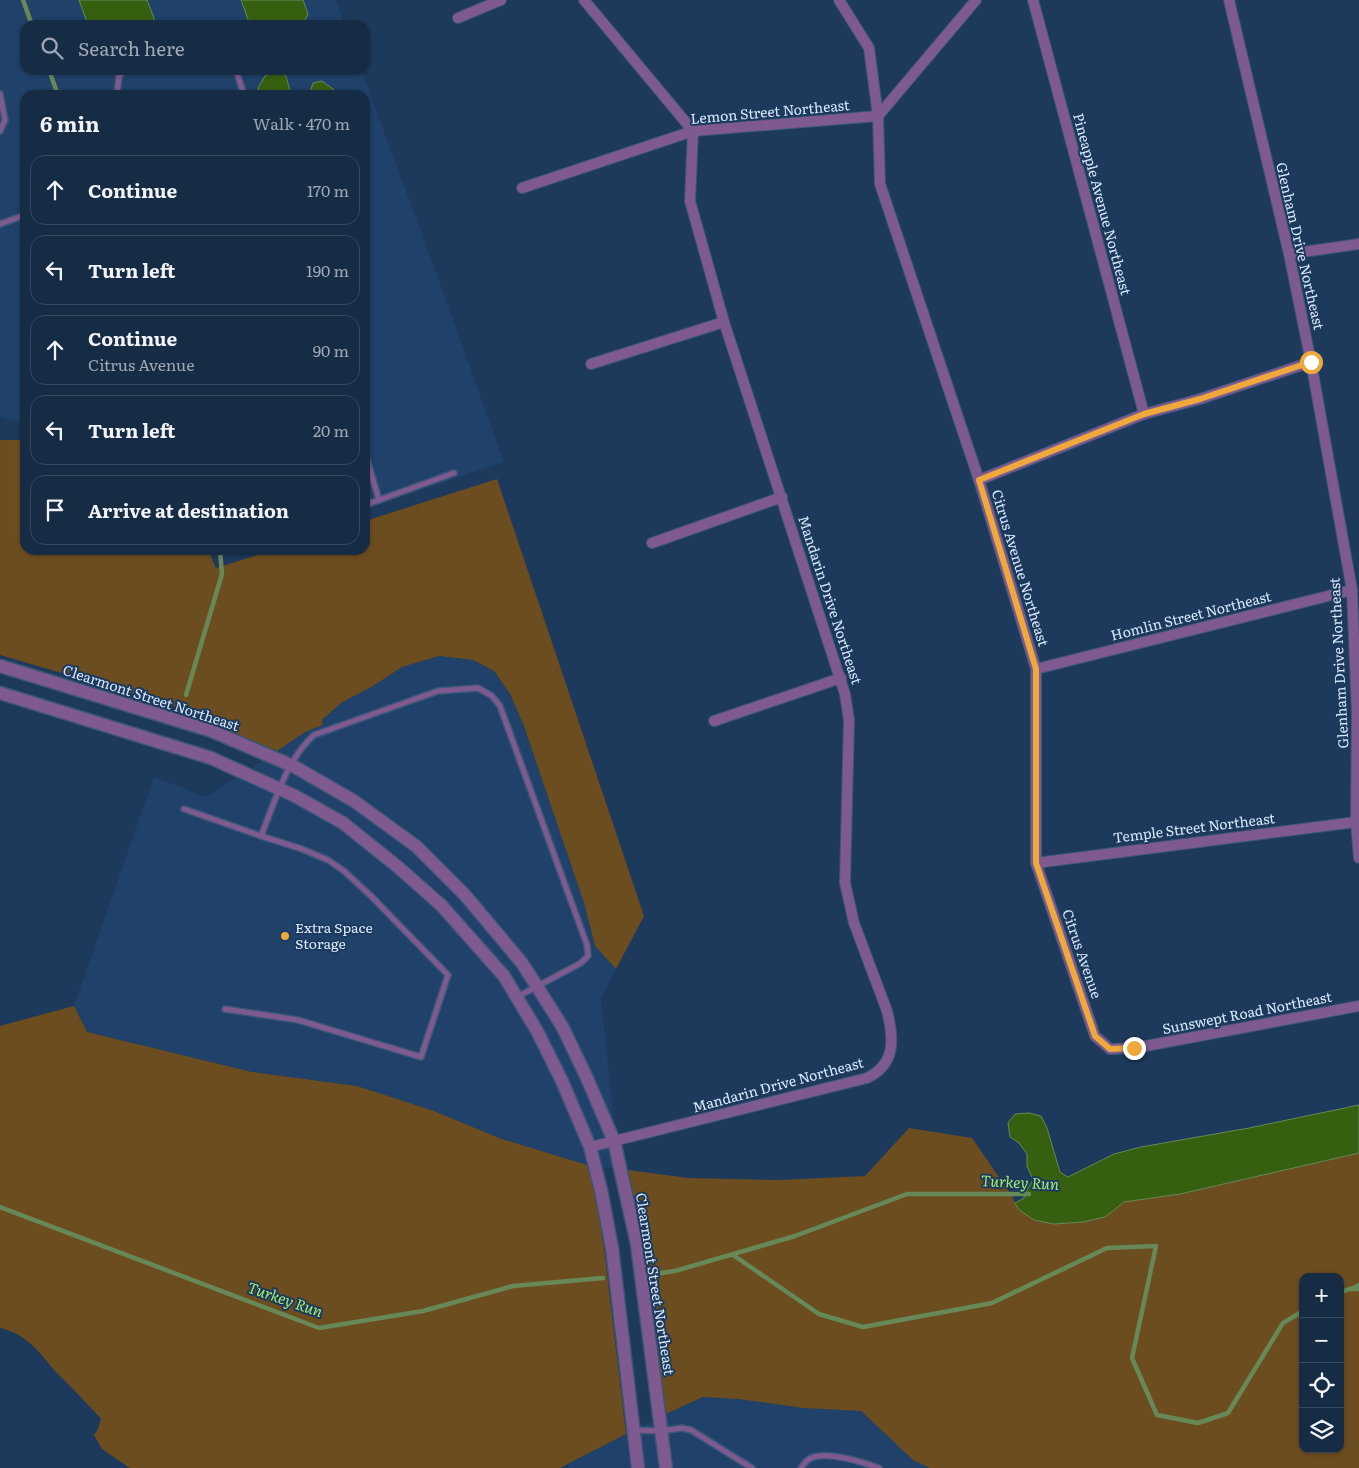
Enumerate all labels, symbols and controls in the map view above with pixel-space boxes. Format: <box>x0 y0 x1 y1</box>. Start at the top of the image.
search box <box>20 20 370 75</box>
icon: search <box>38 34 66 62</box>
text: Search here <box>78 34 185 62</box>
street label: Lemon Street Northeast <box>690 94 851 128</box>
text: 6 min <box>40 107 100 138</box>
text: Walk · 470 m <box>253 111 350 135</box>
street label: Pineapple Avenue Northeast <box>1069 111 1137 297</box>
street label: Glenham Drive Northeast <box>1272 160 1330 332</box>
icon: ahead <box>41 176 69 204</box>
text: Continue <box>88 176 177 204</box>
text: 170 m <box>307 178 349 202</box>
icon: left <box>41 256 69 284</box>
text: Turn left <box>88 256 175 284</box>
text: 190 m <box>306 258 349 282</box>
text: Continue <box>88 324 177 352</box>
icon: ahead <box>41 336 69 364</box>
text: 90 m <box>313 338 349 362</box>
route start <box>1300 351 1323 374</box>
text: Citrus Avenue <box>88 352 195 376</box>
icon: left <box>41 416 69 444</box>
text: Turn left <box>88 416 175 444</box>
text: 20 m <box>313 418 349 442</box>
street label: Citrus Avenue Northeast <box>988 487 1054 649</box>
icon: arrive <box>41 496 69 524</box>
text: Arrive at destination <box>88 496 289 524</box>
street label: Mandarin Drive Northeast <box>794 513 868 687</box>
street label: Glenham Drive Northeast <box>1324 577 1352 749</box>
street label: Homlin Street Northeast <box>1109 585 1273 645</box>
street label: Clearmont Street Northeast <box>61 659 242 735</box>
street label: Temple Street Northeast <box>1112 807 1276 847</box>
street label: Citrus Avenue <box>1058 906 1108 1001</box>
place label: Extra Space Storage <box>295 917 373 953</box>
marker: Extra Space Storage <box>279 930 291 942</box>
street label: Sunswept Road Northeast <box>1160 986 1334 1038</box>
route end <box>1123 1037 1146 1060</box>
street label: Mandarin Drive Northeast <box>690 1051 866 1117</box>
water label: Turkey Run <box>981 1168 1060 1195</box>
street label: Clearmont Street Northeast <box>632 1191 680 1377</box>
map controls <box>1299 1273 1344 1453</box>
button: + <box>1299 1273 1344 1318</box>
water label: Turkey Run <box>245 1275 326 1322</box>
button: − <box>1299 1318 1344 1363</box>
button: locate <box>1299 1363 1344 1408</box>
button: layers <box>1299 1408 1344 1453</box>

